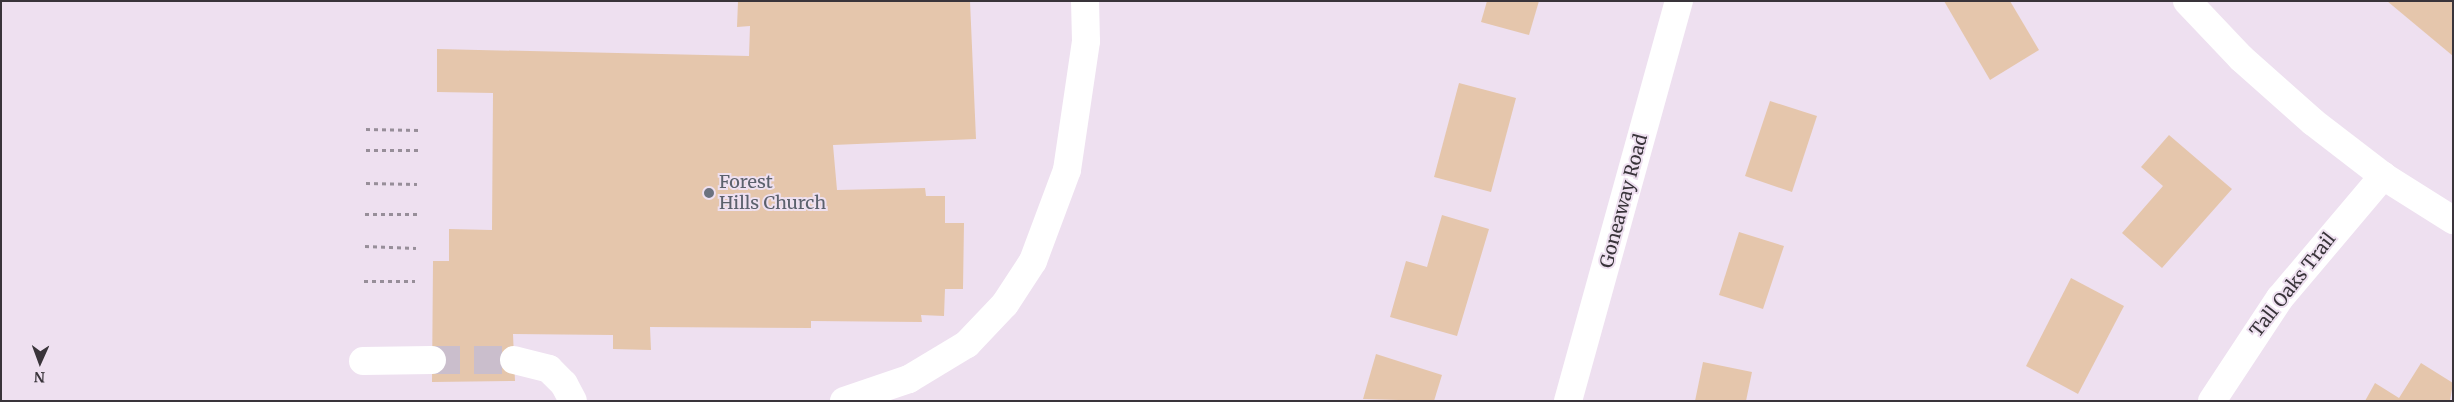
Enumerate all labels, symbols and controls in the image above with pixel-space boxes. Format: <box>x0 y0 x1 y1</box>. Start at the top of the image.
street label: Goneaway Road <box>1596 132 1652 270</box>
place label: Forest Hills Church <box>719 172 826 214</box>
marker: Forest Hills Church <box>703 187 715 199</box>
street label: Tall Oaks Trail <box>2246 229 2340 341</box>
north arrow <box>15 337 65 387</box>
text: N <box>34 368 45 386</box>

